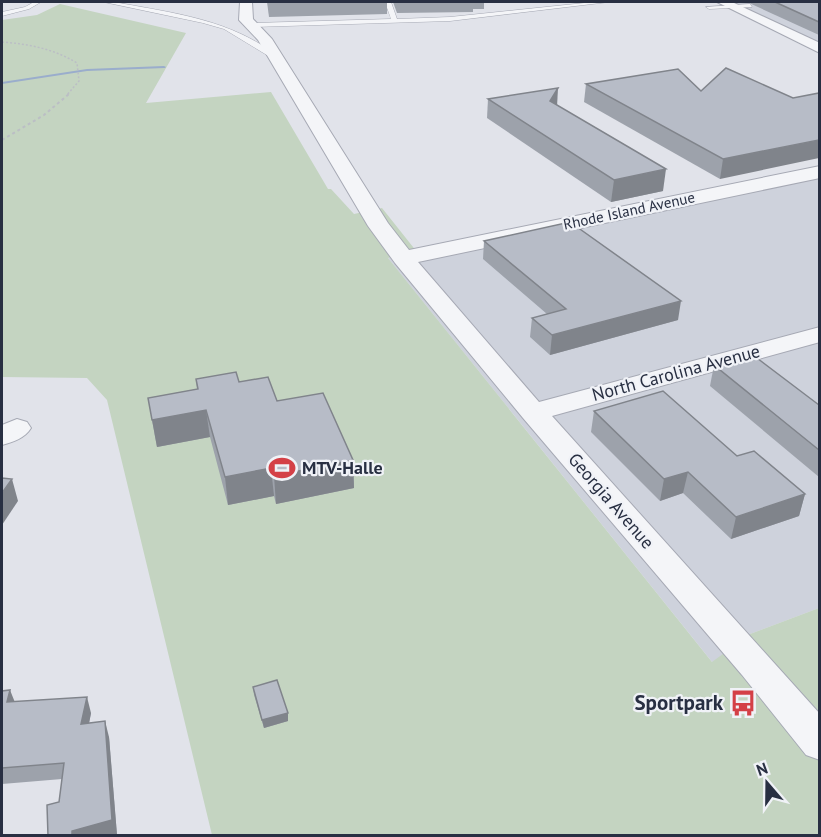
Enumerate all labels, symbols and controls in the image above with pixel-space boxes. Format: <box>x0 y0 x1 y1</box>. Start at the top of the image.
street label: Rhode Island Avenue <box>561 187 696 234</box>
street label: North Carolina Avenue <box>589 339 762 406</box>
street label: Georgia Avenue <box>563 448 659 553</box>
sports icon: MTV-Halle <box>267 453 297 483</box>
place label: MTV-Halle <box>302 456 383 479</box>
bus stop icon: Sportpark <box>728 688 758 718</box>
place label: Sportpark <box>634 689 724 716</box>
north arrow <box>737 753 797 813</box>
text: N <box>754 758 770 780</box>

